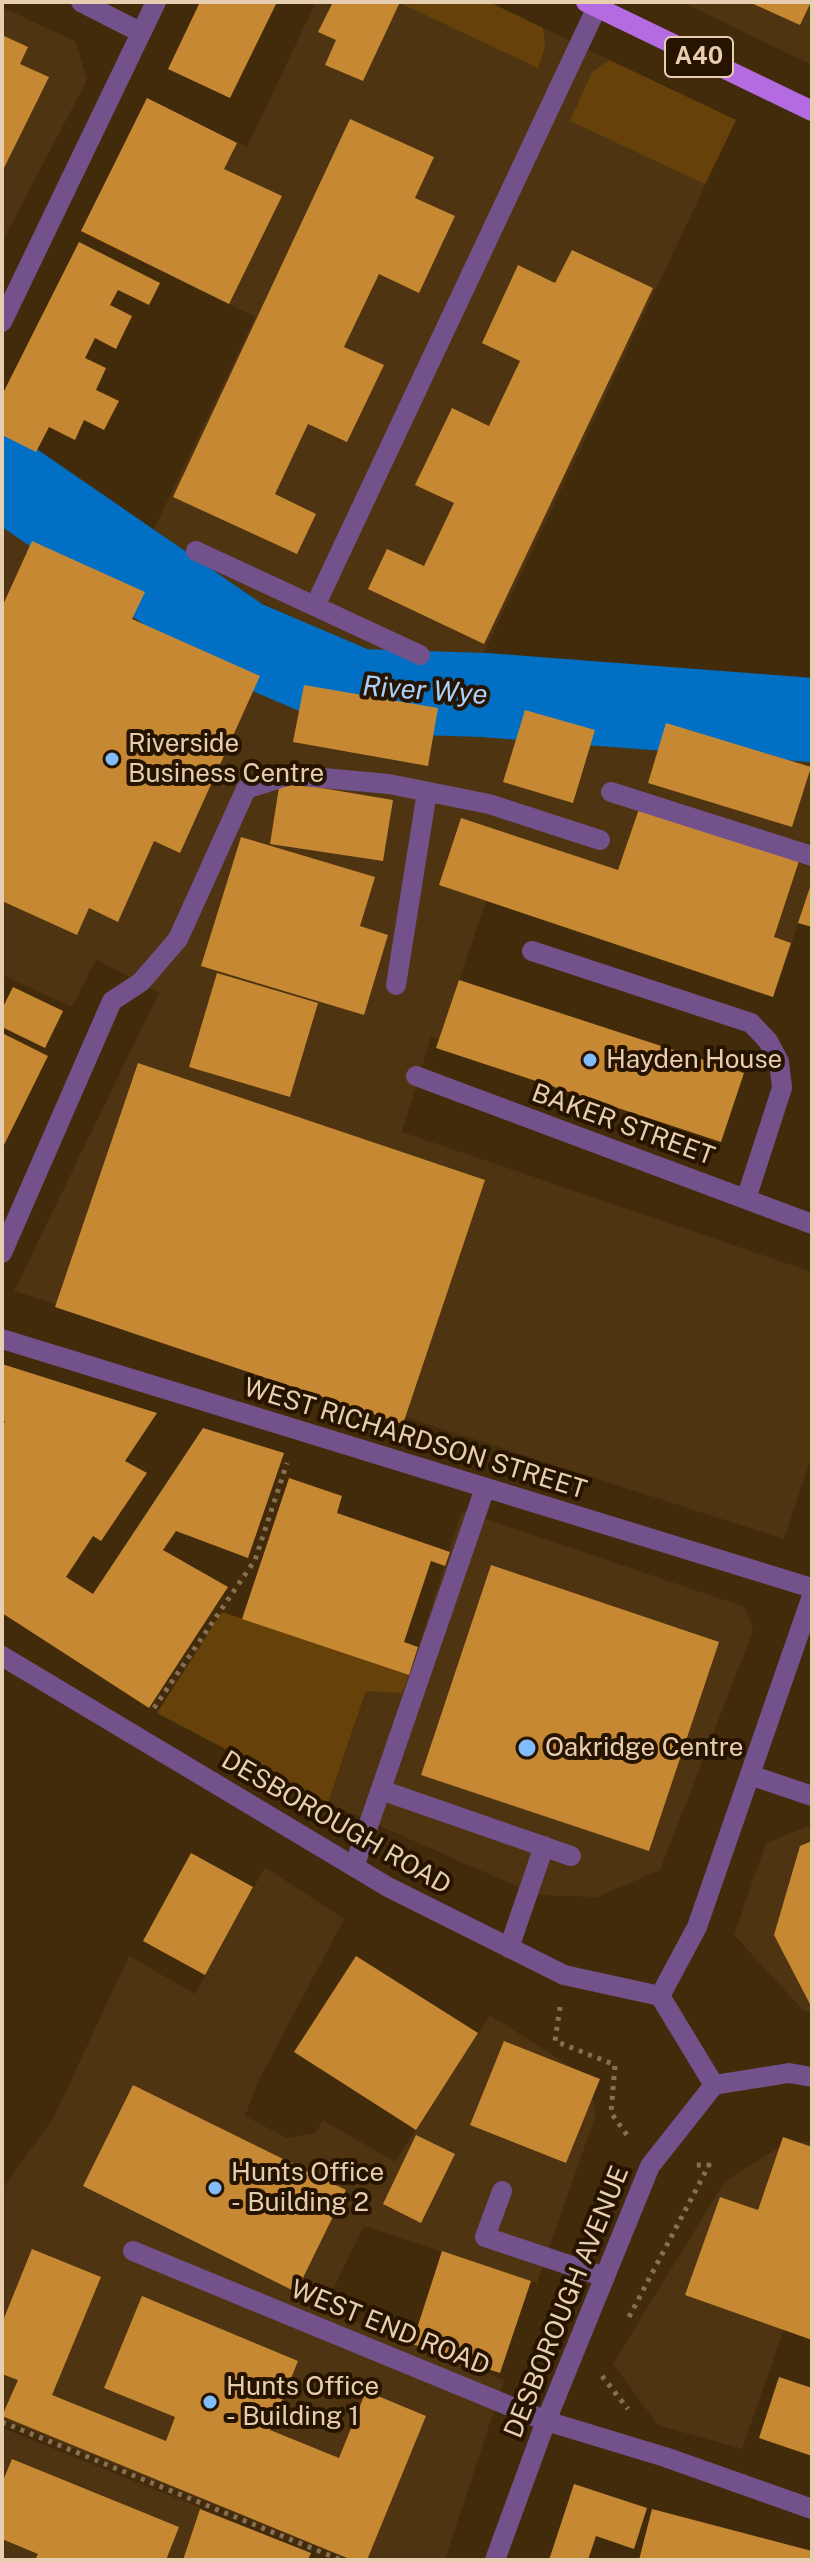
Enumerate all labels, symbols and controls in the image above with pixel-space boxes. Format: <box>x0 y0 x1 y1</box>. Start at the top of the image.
road number: A40 <box>665 37 733 77</box>
water label: River Wye <box>361 670 489 712</box>
place label: Riverside Business Centre <box>128 728 324 790</box>
marker: Riverside Business Centre <box>103 750 121 768</box>
place label: Hayden House <box>606 1044 782 1076</box>
marker: Hayden House <box>581 1051 599 1069</box>
street label: BAKER STREET <box>527 1078 719 1172</box>
street label: WEST RICHARDSON STREET <box>240 1372 590 1506</box>
place label: Oakridge Centre <box>545 1732 743 1764</box>
marker: Oakridge Centre <box>516 1737 538 1759</box>
street label: DESBOROUGH ROAD <box>216 1745 456 1901</box>
place label: Hunts Office - Building 2 <box>231 2157 384 2218</box>
street label: DESBOROUGH AVENUE <box>498 2161 636 2443</box>
marker: Hunts Office - Building 2 <box>206 2179 224 2197</box>
street label: WEST END ROAD <box>286 2274 494 2382</box>
place label: Hunts Office - Building 1 <box>226 2371 379 2432</box>
marker: Hunts Office - Building 1 <box>201 2393 219 2411</box>

